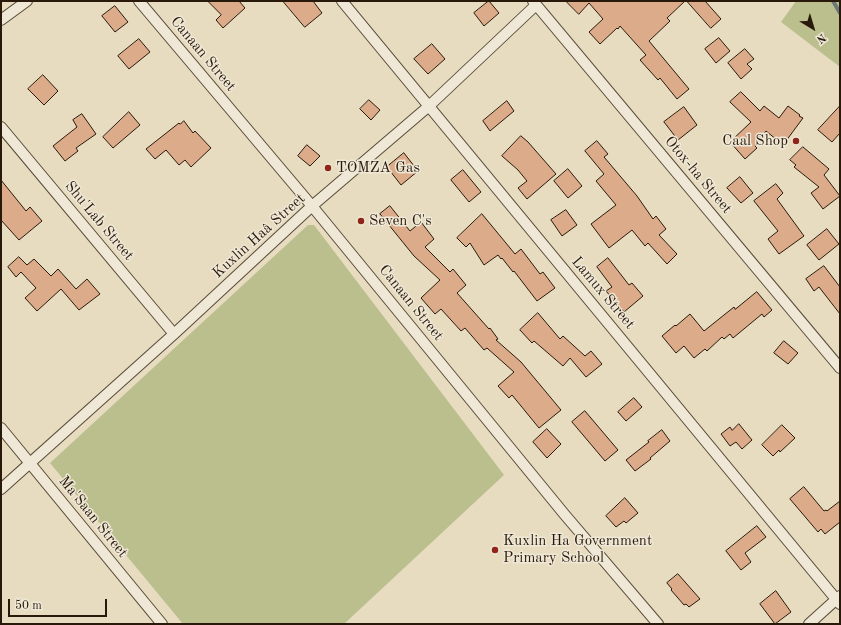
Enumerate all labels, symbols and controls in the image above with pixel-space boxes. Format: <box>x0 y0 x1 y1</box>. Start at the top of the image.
north arrow <box>793 8 833 48</box>
street label: Canaan Street <box>166 13 240 95</box>
text: N <box>814 31 827 45</box>
place label: Caal Shop <box>722 132 788 150</box>
street label: Otox-ha Street <box>660 133 736 217</box>
marker: Caal Shop <box>791 136 801 146</box>
place label: TOMZA Gas <box>336 159 420 177</box>
marker: TOMZA Gas <box>323 163 333 173</box>
street label: Shu'Lab Street <box>61 178 137 264</box>
street label: Kuxlin Haâ Street <box>209 190 309 282</box>
place label: Seven C's <box>369 212 432 230</box>
marker: Seven C's <box>356 216 366 226</box>
street label: Lamux Street <box>567 253 639 333</box>
street label: Canaan Street <box>375 261 447 345</box>
street label: Ma'Saan Street <box>55 473 131 561</box>
place label: Kuxlin Ha Government Primary School <box>503 532 652 567</box>
marker: Kuxlin Ha Government Primary School <box>490 545 500 555</box>
scale bar <box>10 591 109 617</box>
text: 50 m <box>15 600 42 612</box>

